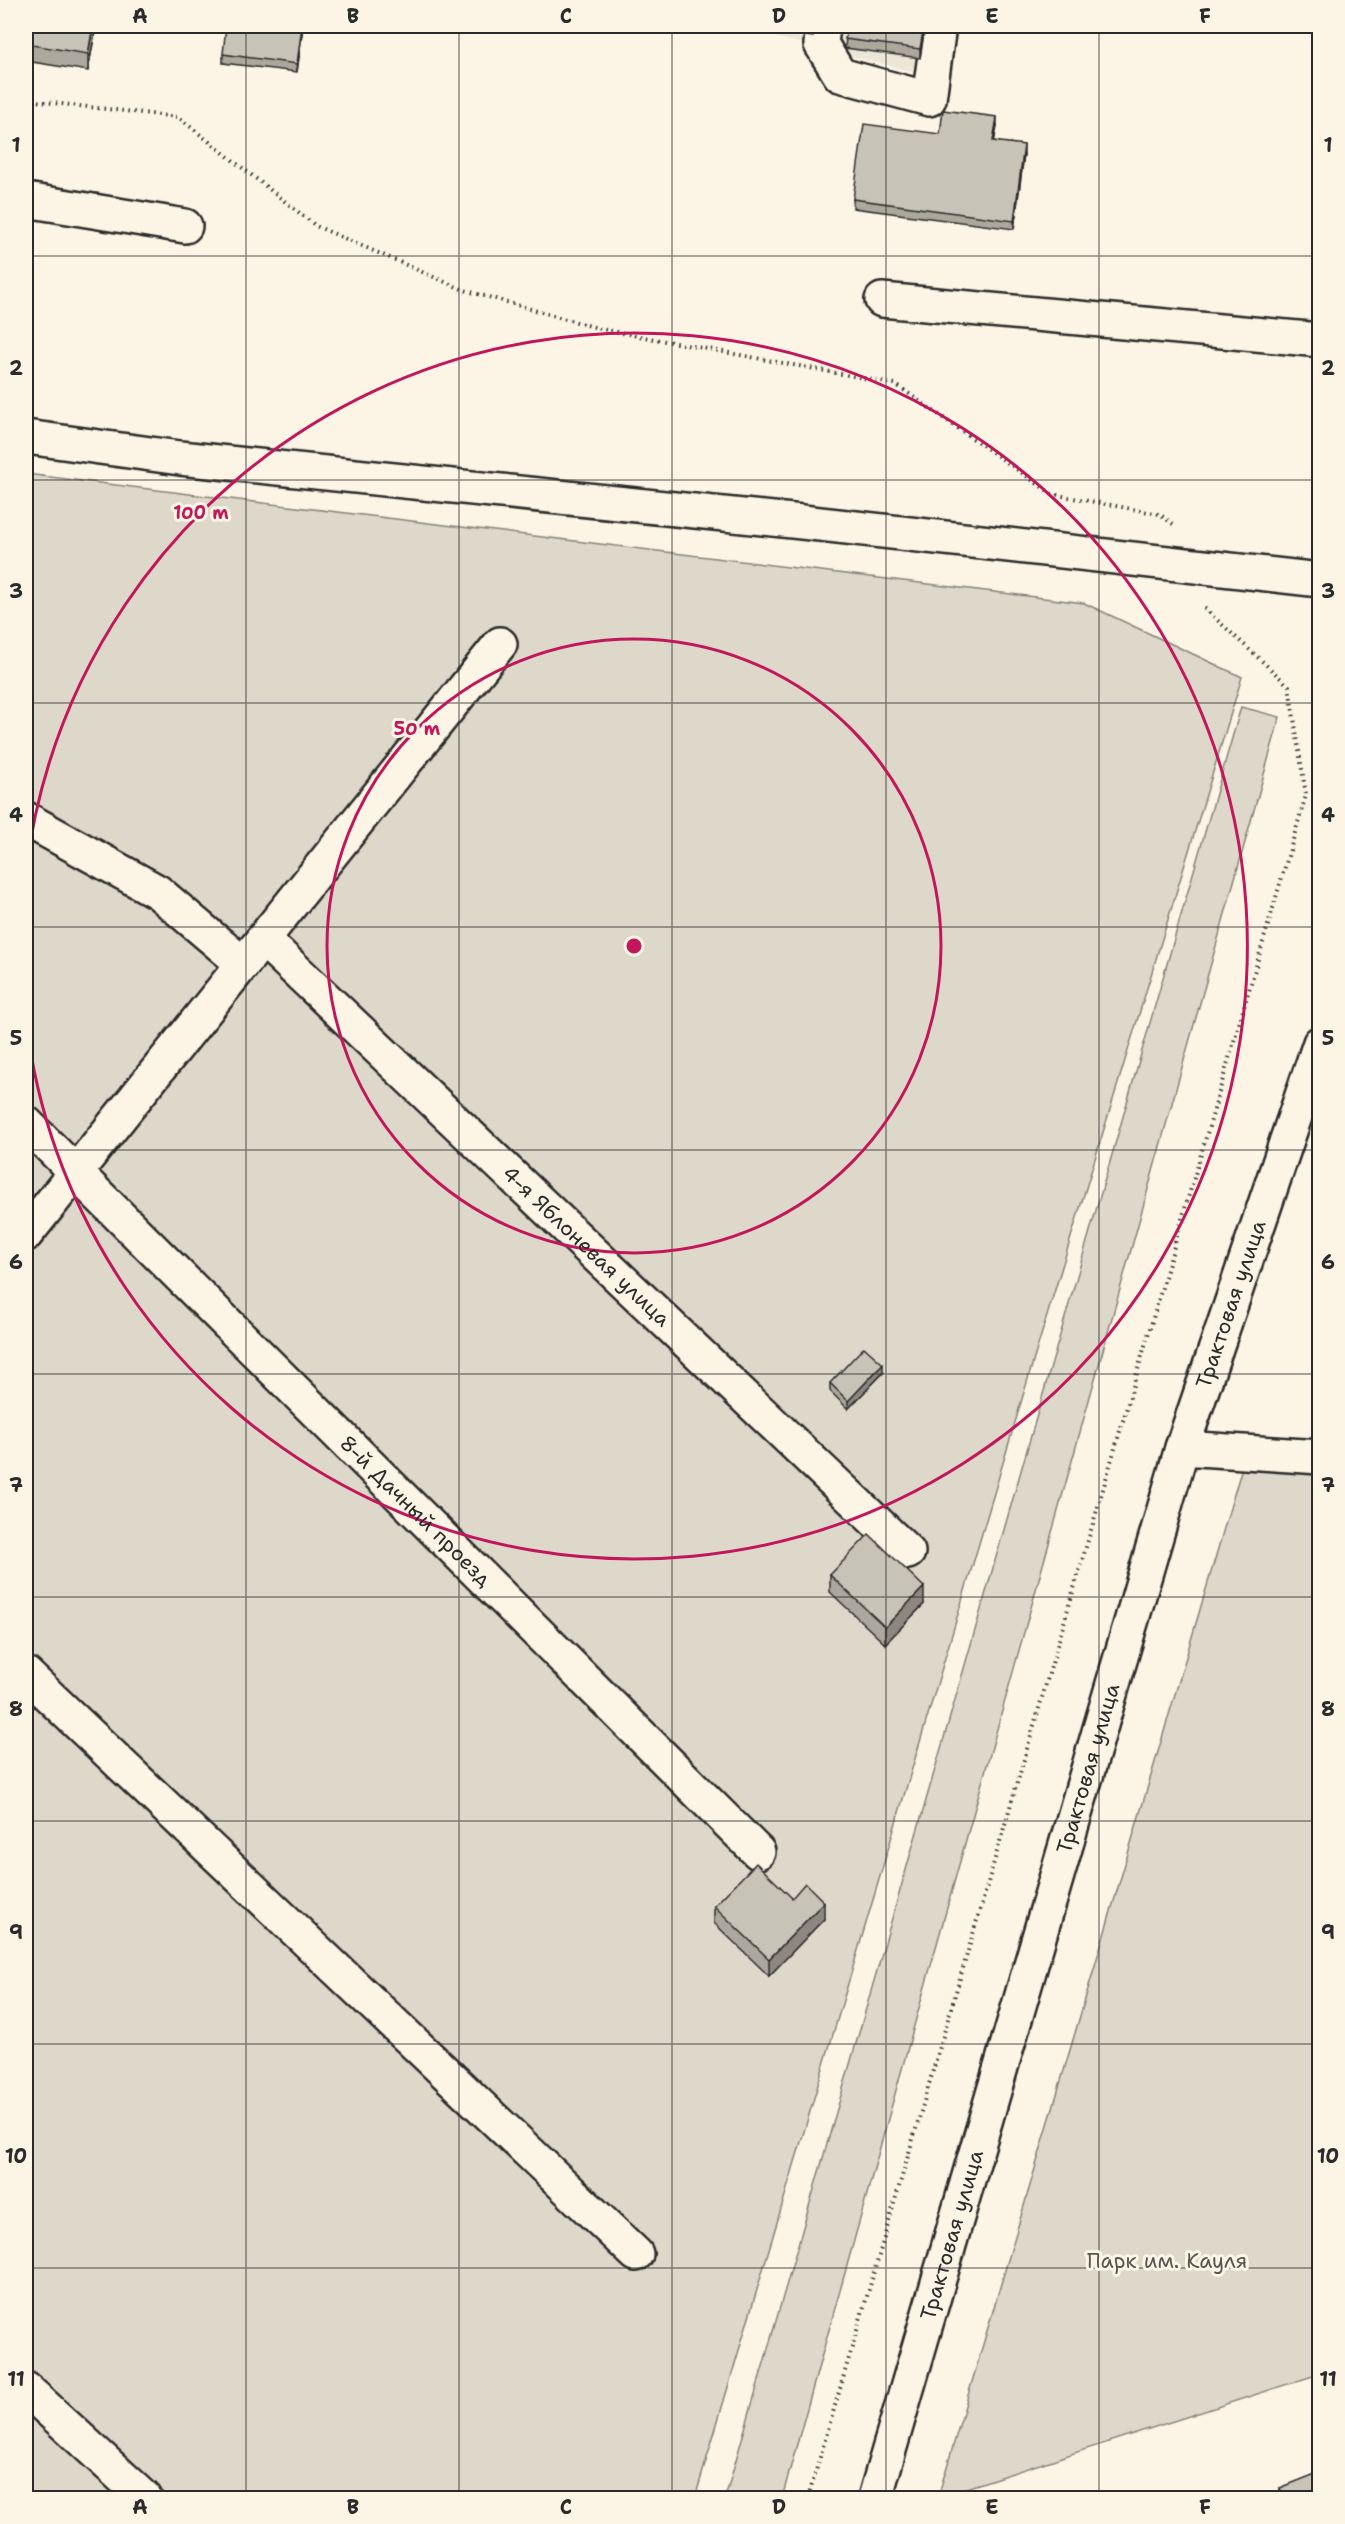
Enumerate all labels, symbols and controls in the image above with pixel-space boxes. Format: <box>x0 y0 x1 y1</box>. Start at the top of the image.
text: A <box>132 3 148 29</box>
text: B <box>347 3 359 29</box>
text: C <box>560 3 572 29</box>
text: D <box>772 3 786 29</box>
text: E <box>985 3 999 29</box>
text: F <box>1199 3 1211 29</box>
text: 1 <box>11 132 21 158</box>
text: 1 <box>1323 132 1333 158</box>
text: 2 <box>9 355 23 381</box>
text: 2 <box>1321 355 1335 381</box>
text: 100 m <box>173 501 229 525</box>
text: 3 <box>9 578 23 604</box>
text: 3 <box>1321 578 1335 604</box>
text: 50 m <box>394 717 441 741</box>
text: 4 <box>9 802 23 828</box>
text: 4 <box>1321 802 1335 828</box>
centre of rings <box>624 936 644 956</box>
text: 5 <box>10 1025 22 1051</box>
text: 5 <box>1322 1025 1334 1051</box>
street label: 4-я Яблоневая улица <box>496 1160 676 1333</box>
street label: Трактовая улица <box>1189 1216 1273 1392</box>
text: 6 <box>9 1249 23 1275</box>
text: 6 <box>1321 1249 1335 1275</box>
street label: 8-й Дачный проезд <box>334 1429 498 1593</box>
text: 7 <box>9 1472 23 1498</box>
text: 7 <box>1321 1472 1335 1498</box>
street label: Трактовая улица <box>1050 1680 1126 1857</box>
text: 8 <box>9 1696 23 1722</box>
text: 8 <box>1321 1696 1335 1722</box>
text: 9 <box>9 1919 23 1945</box>
text: 9 <box>1321 1919 1335 1945</box>
text: 10 <box>5 2143 27 2169</box>
text: 10 <box>1317 2143 1339 2169</box>
street label: Трактовая улица <box>914 2147 990 2323</box>
park label: Парк им. Кауля <box>1087 2247 1247 2275</box>
text: 11 <box>7 2366 25 2392</box>
text: 11 <box>1319 2366 1337 2392</box>
text: A <box>132 2494 148 2520</box>
text: B <box>347 2494 359 2520</box>
text: C <box>560 2494 572 2520</box>
text: D <box>772 2494 786 2520</box>
text: E <box>985 2494 999 2520</box>
text: F <box>1199 2494 1211 2520</box>

